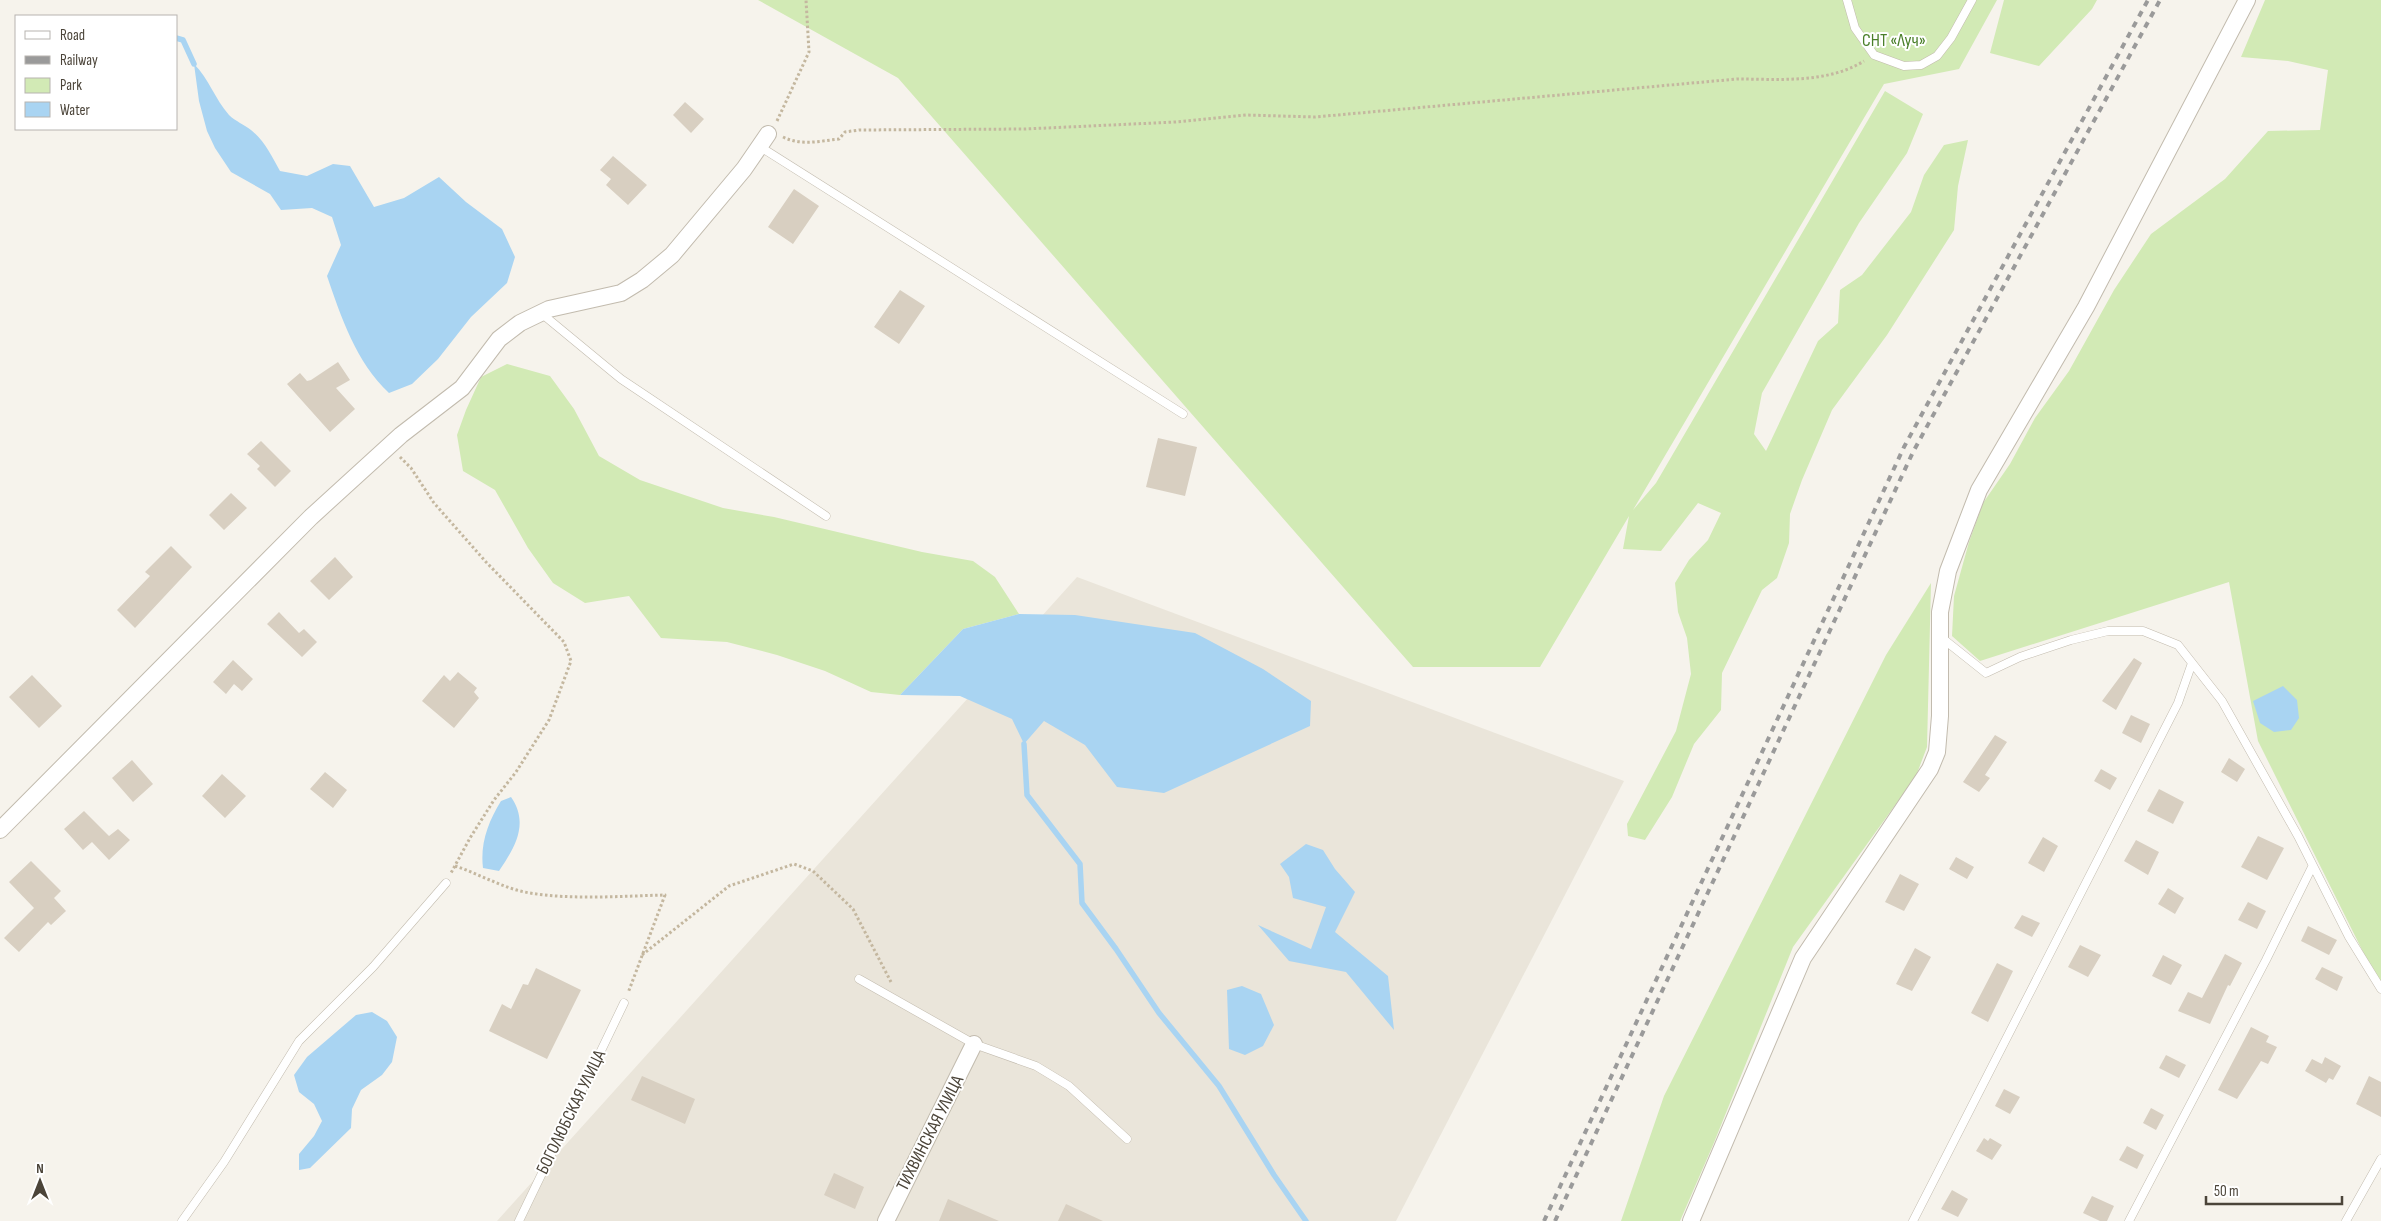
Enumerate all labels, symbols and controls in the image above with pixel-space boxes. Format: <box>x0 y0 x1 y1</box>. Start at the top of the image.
legend <box>15 15 178 130</box>
text: Road <box>60 26 85 45</box>
park label: СНТ «Луч» <box>1862 30 1926 51</box>
text: Railway <box>60 51 98 70</box>
text: Park <box>60 76 82 95</box>
text: Water <box>60 101 91 120</box>
street label: БОГОЛЮБСКАЯ УЛИЦА <box>532 1046 610 1178</box>
street label: ТИХВИНСКАЯ УЛИЦА <box>892 1072 968 1194</box>
north arrow <box>15 1156 65 1206</box>
text: N <box>36 1160 44 1177</box>
scale bar <box>2206 1174 2342 1206</box>
text: 50 m <box>2214 1182 2239 1201</box>

